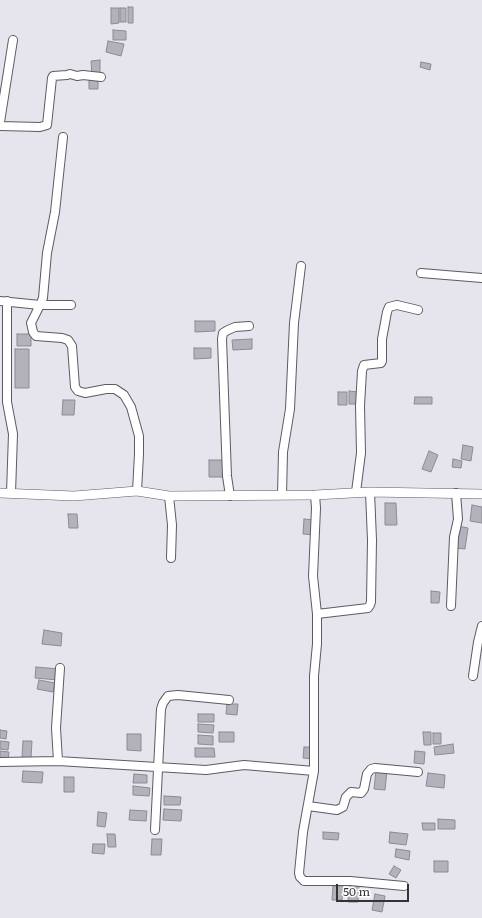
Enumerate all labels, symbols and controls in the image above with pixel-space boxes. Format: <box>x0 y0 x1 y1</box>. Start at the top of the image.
scale bar <box>338 876 411 902</box>
text: 50 m <box>343 882 370 900</box>

